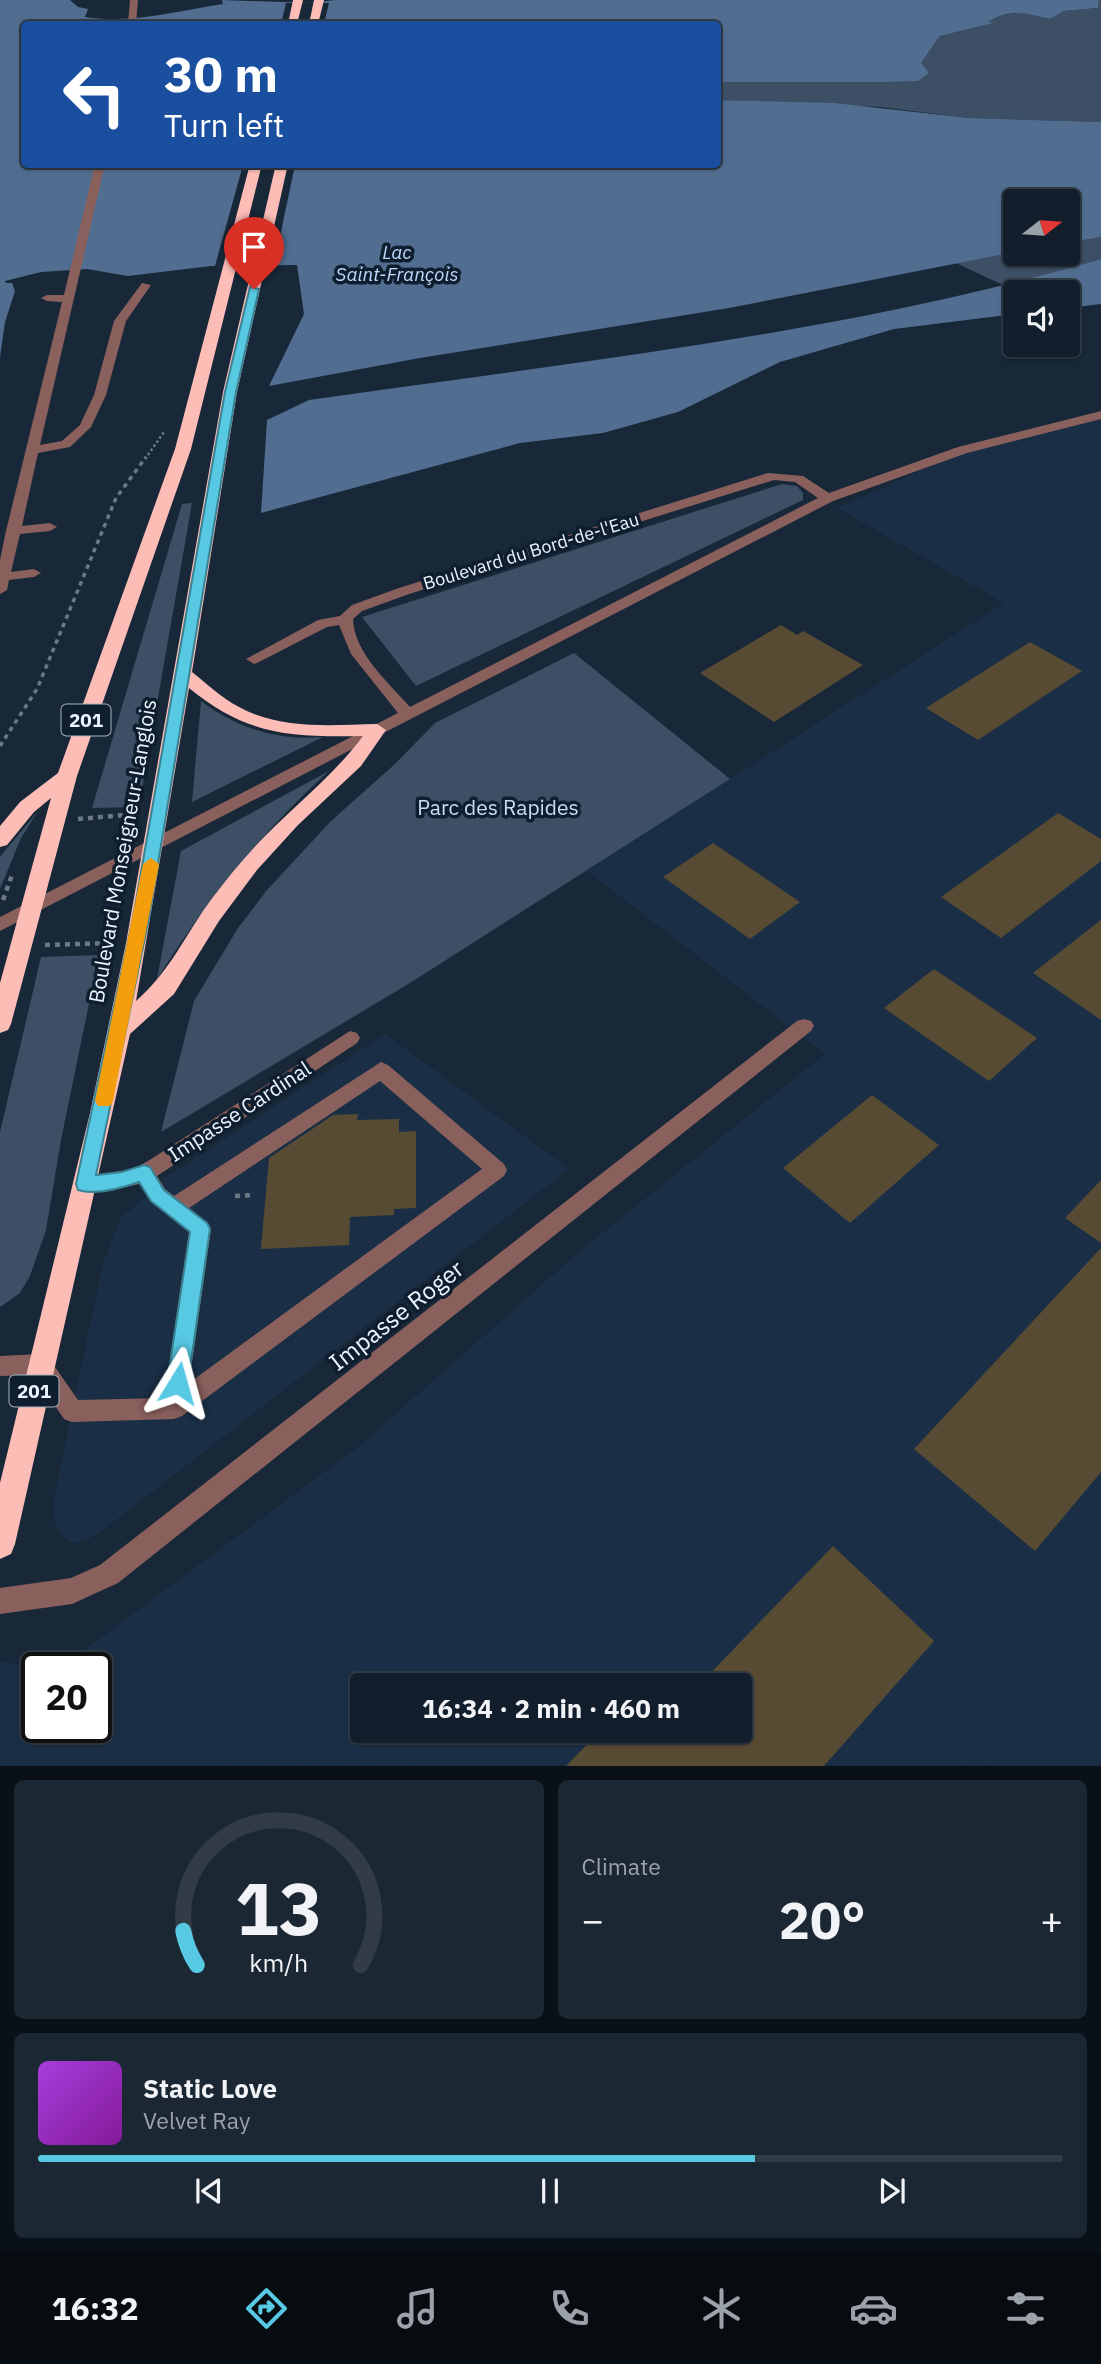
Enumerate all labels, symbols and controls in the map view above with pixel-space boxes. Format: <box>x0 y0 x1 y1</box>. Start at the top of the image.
text: 30 m <box>164 42 278 105</box>
icon: left <box>49 49 140 140</box>
text: Turn left <box>164 104 284 146</box>
north arrow <box>1003 189 1080 266</box>
map controls <box>1003 189 1080 357</box>
pin <box>224 217 284 289</box>
icon: arrive <box>235 228 273 266</box>
water label: Lac Saint-François <box>336 240 458 286</box>
button: sound <box>1003 280 1080 357</box>
street label: Boulevard du Bord-de-l'Eau <box>420 507 642 595</box>
street label: Boulevard Monseigneur-Langlois <box>81 697 163 1005</box>
road number: 201 <box>62 705 110 736</box>
park label: Parc des Rapides <box>417 793 579 821</box>
street label: Impasse Cardinal <box>162 1054 316 1168</box>
street label: Impasse Roger <box>322 1252 470 1378</box>
position arrow <box>141 1346 215 1420</box>
road number: 201 <box>9 1376 58 1406</box>
speed limit sign: 20 <box>21 1652 112 1743</box>
text: 16:34 · 2 min · 460 m <box>422 1691 680 1725</box>
text: Climate <box>582 1851 661 1881</box>
text: 13 <box>235 1861 322 1956</box>
text: 20° <box>779 1886 866 1953</box>
text: − <box>582 1895 604 1944</box>
text: + <box>1040 1895 1063 1944</box>
text: km/h <box>249 1946 308 1979</box>
text: Static Love <box>143 2071 277 2105</box>
text: Velvet Ray <box>143 2105 250 2135</box>
icon: previous <box>190 2172 228 2210</box>
icon: pause <box>531 2172 569 2210</box>
icon: next <box>873 2172 911 2210</box>
icon: directions <box>242 2284 291 2333</box>
icon: music <box>393 2284 442 2333</box>
icon: phone <box>545 2284 594 2333</box>
icon: climate <box>697 2284 746 2333</box>
icon: car <box>849 2284 898 2333</box>
icon: filters <box>1001 2284 1050 2333</box>
text: 16:32 <box>51 2287 139 2329</box>

